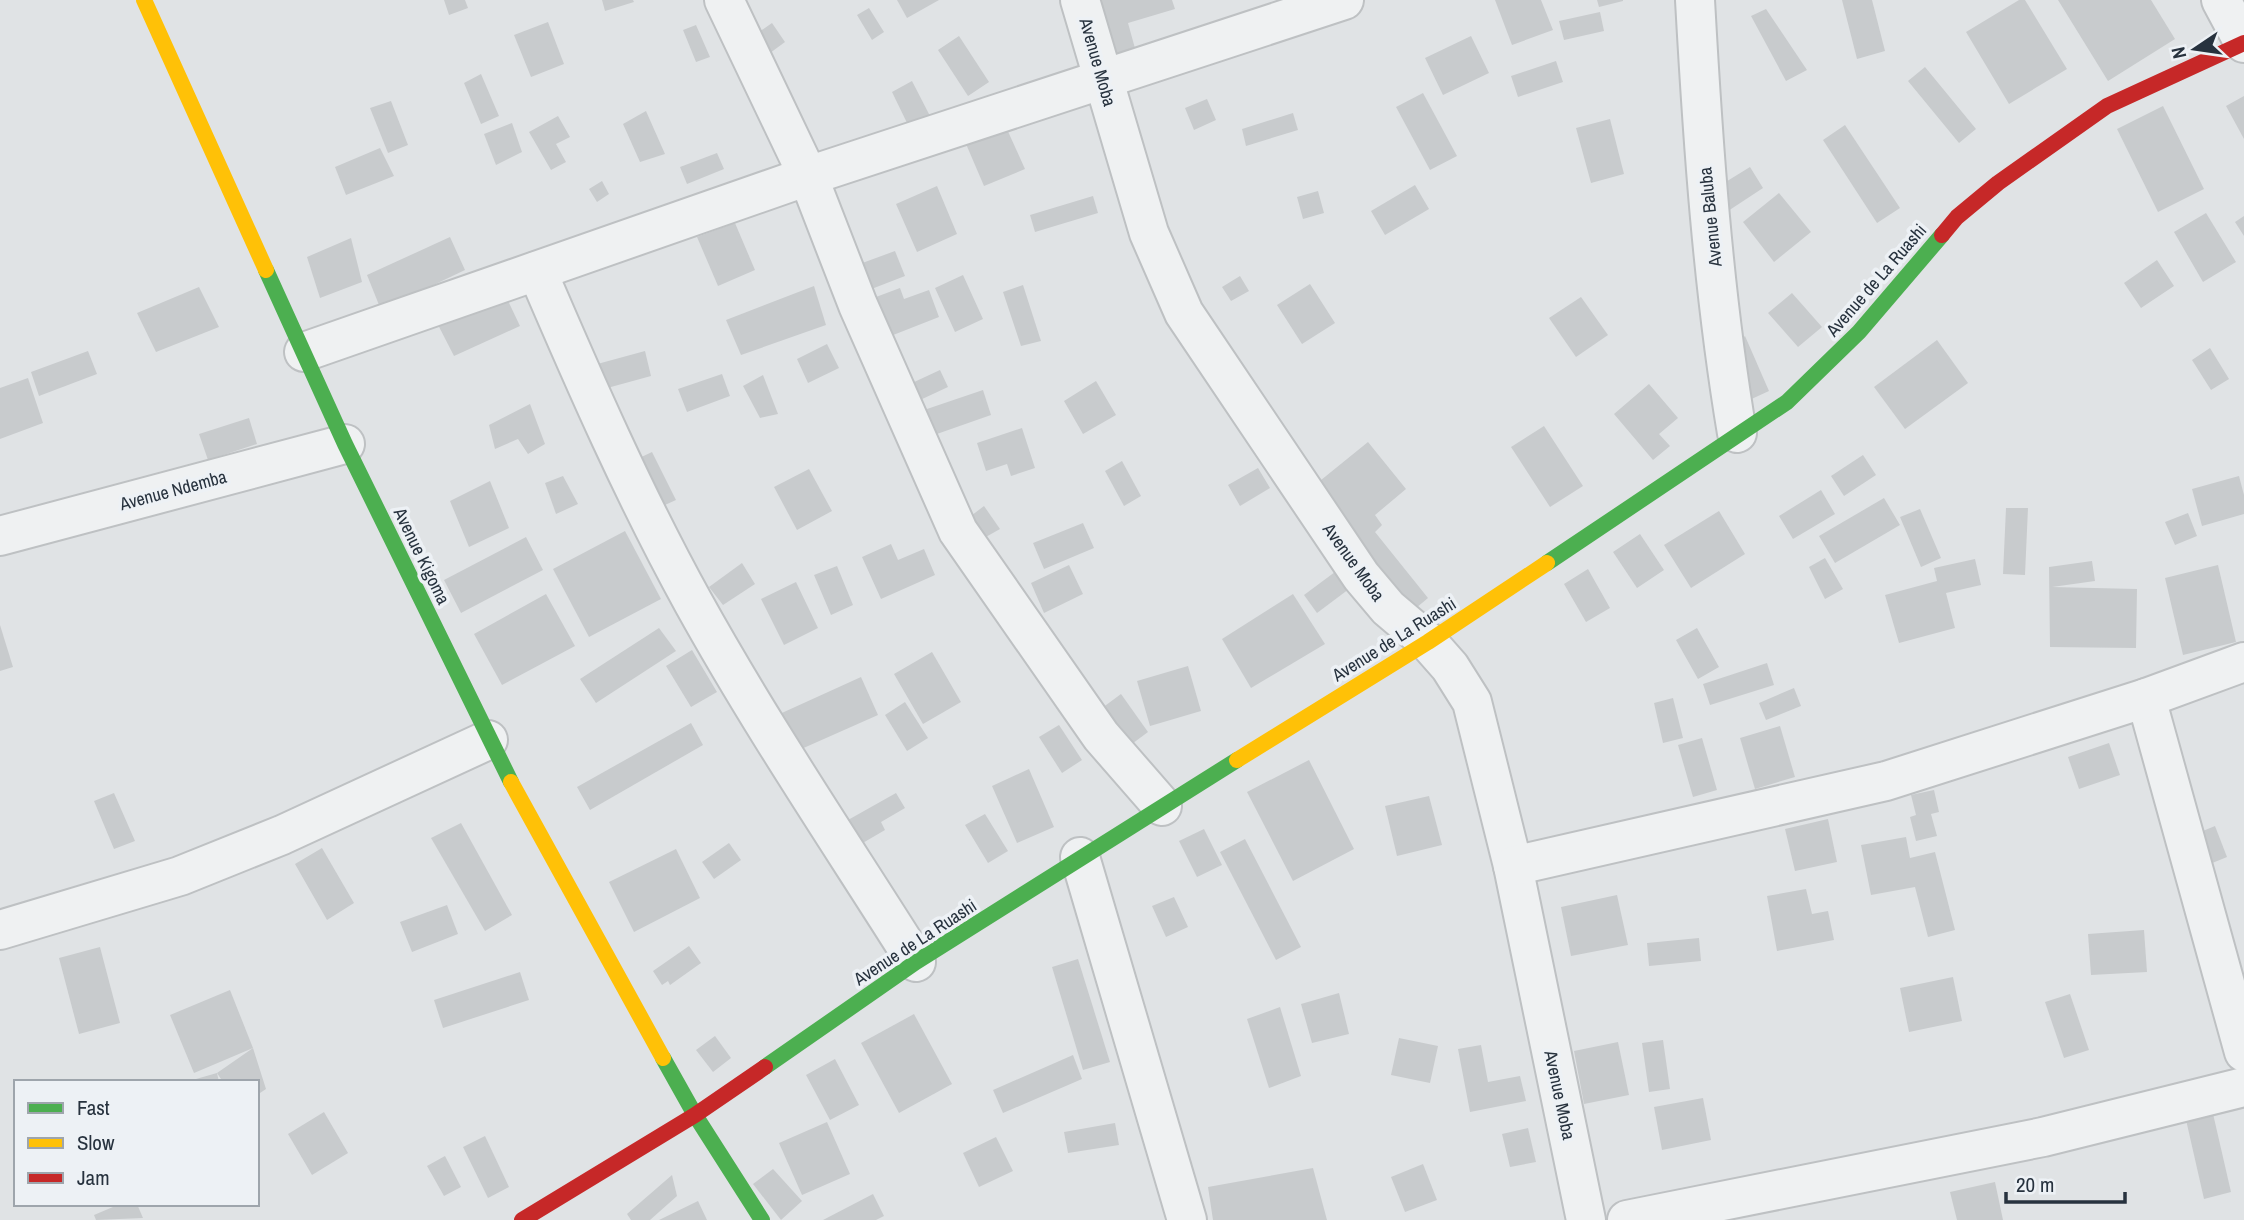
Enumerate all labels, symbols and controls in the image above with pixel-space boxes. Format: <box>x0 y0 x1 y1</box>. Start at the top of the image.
street label: Avenue Moba <box>1073 14 1123 109</box>
north arrow <box>2160 14 2230 84</box>
text: N <box>2165 44 2192 61</box>
street label: Avenue Baluba <box>1692 166 1728 269</box>
street label: Avenue de La Ruashi <box>1819 218 1932 342</box>
street label: Avenue Ndemba <box>116 464 229 517</box>
street label: Avenue Kigoma <box>387 503 456 609</box>
street label: Avenue Moba <box>1317 517 1391 606</box>
street label: Avenue de La Ruashi <box>1326 591 1461 688</box>
street label: Avenue de La Ruashi <box>848 893 981 992</box>
street label: Avenue Moba <box>1538 1047 1582 1142</box>
legend <box>14 1080 259 1206</box>
text: Fast <box>77 1093 110 1122</box>
text: Slow <box>77 1128 115 1157</box>
scale bar <box>2006 1160 2125 1204</box>
text: Jam <box>77 1163 110 1192</box>
text: 20 m <box>2016 1170 2054 1199</box>

